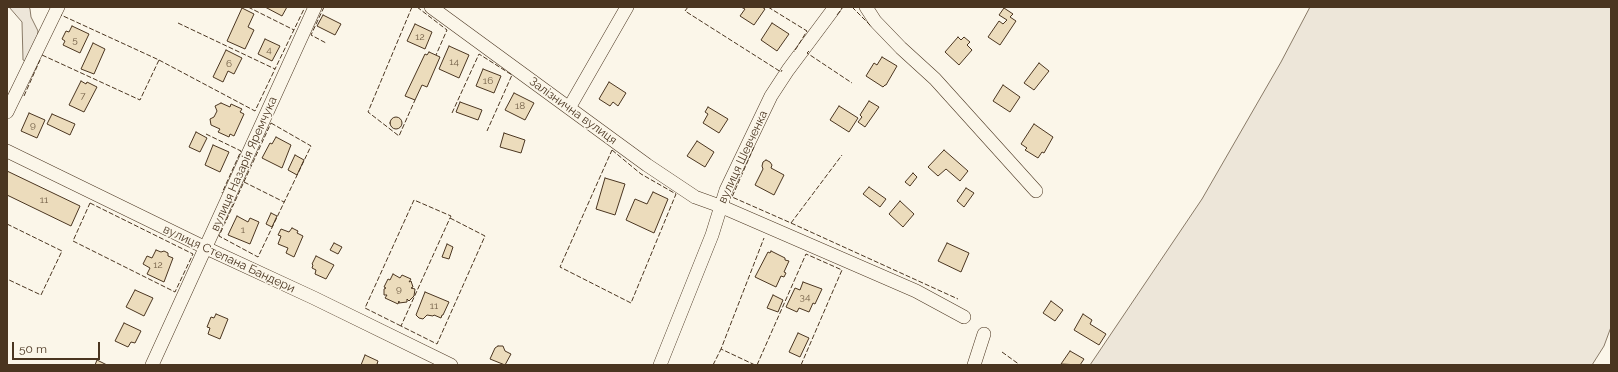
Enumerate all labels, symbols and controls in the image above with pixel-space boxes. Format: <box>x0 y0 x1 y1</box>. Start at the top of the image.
house number: 12 <box>415 31 425 43</box>
house number: 5 <box>72 34 78 46</box>
house number: 4 <box>266 44 272 56</box>
house number: 14 <box>449 56 459 68</box>
house number: 6 <box>226 58 232 70</box>
street label: Залізнична вулиця <box>526 74 620 148</box>
house number: 16 <box>483 75 493 87</box>
house number: 7 <box>80 90 86 102</box>
street label: вулиця Назарія Яремчука <box>208 94 280 234</box>
house number: 18 <box>515 100 525 112</box>
street label: вулиця Шевченка <box>715 108 771 206</box>
house number: 9 <box>30 119 36 131</box>
house number: 11 <box>40 194 48 206</box>
street label: вулиця Степана Бандери <box>161 222 297 296</box>
house number: 1 <box>241 224 245 236</box>
house number: 12 <box>153 259 163 271</box>
house number: 9 <box>396 283 402 295</box>
house number: 34 <box>800 291 810 303</box>
house number: 11 <box>430 300 438 312</box>
scale bar <box>14 334 102 360</box>
text: 50 m <box>19 342 47 356</box>

